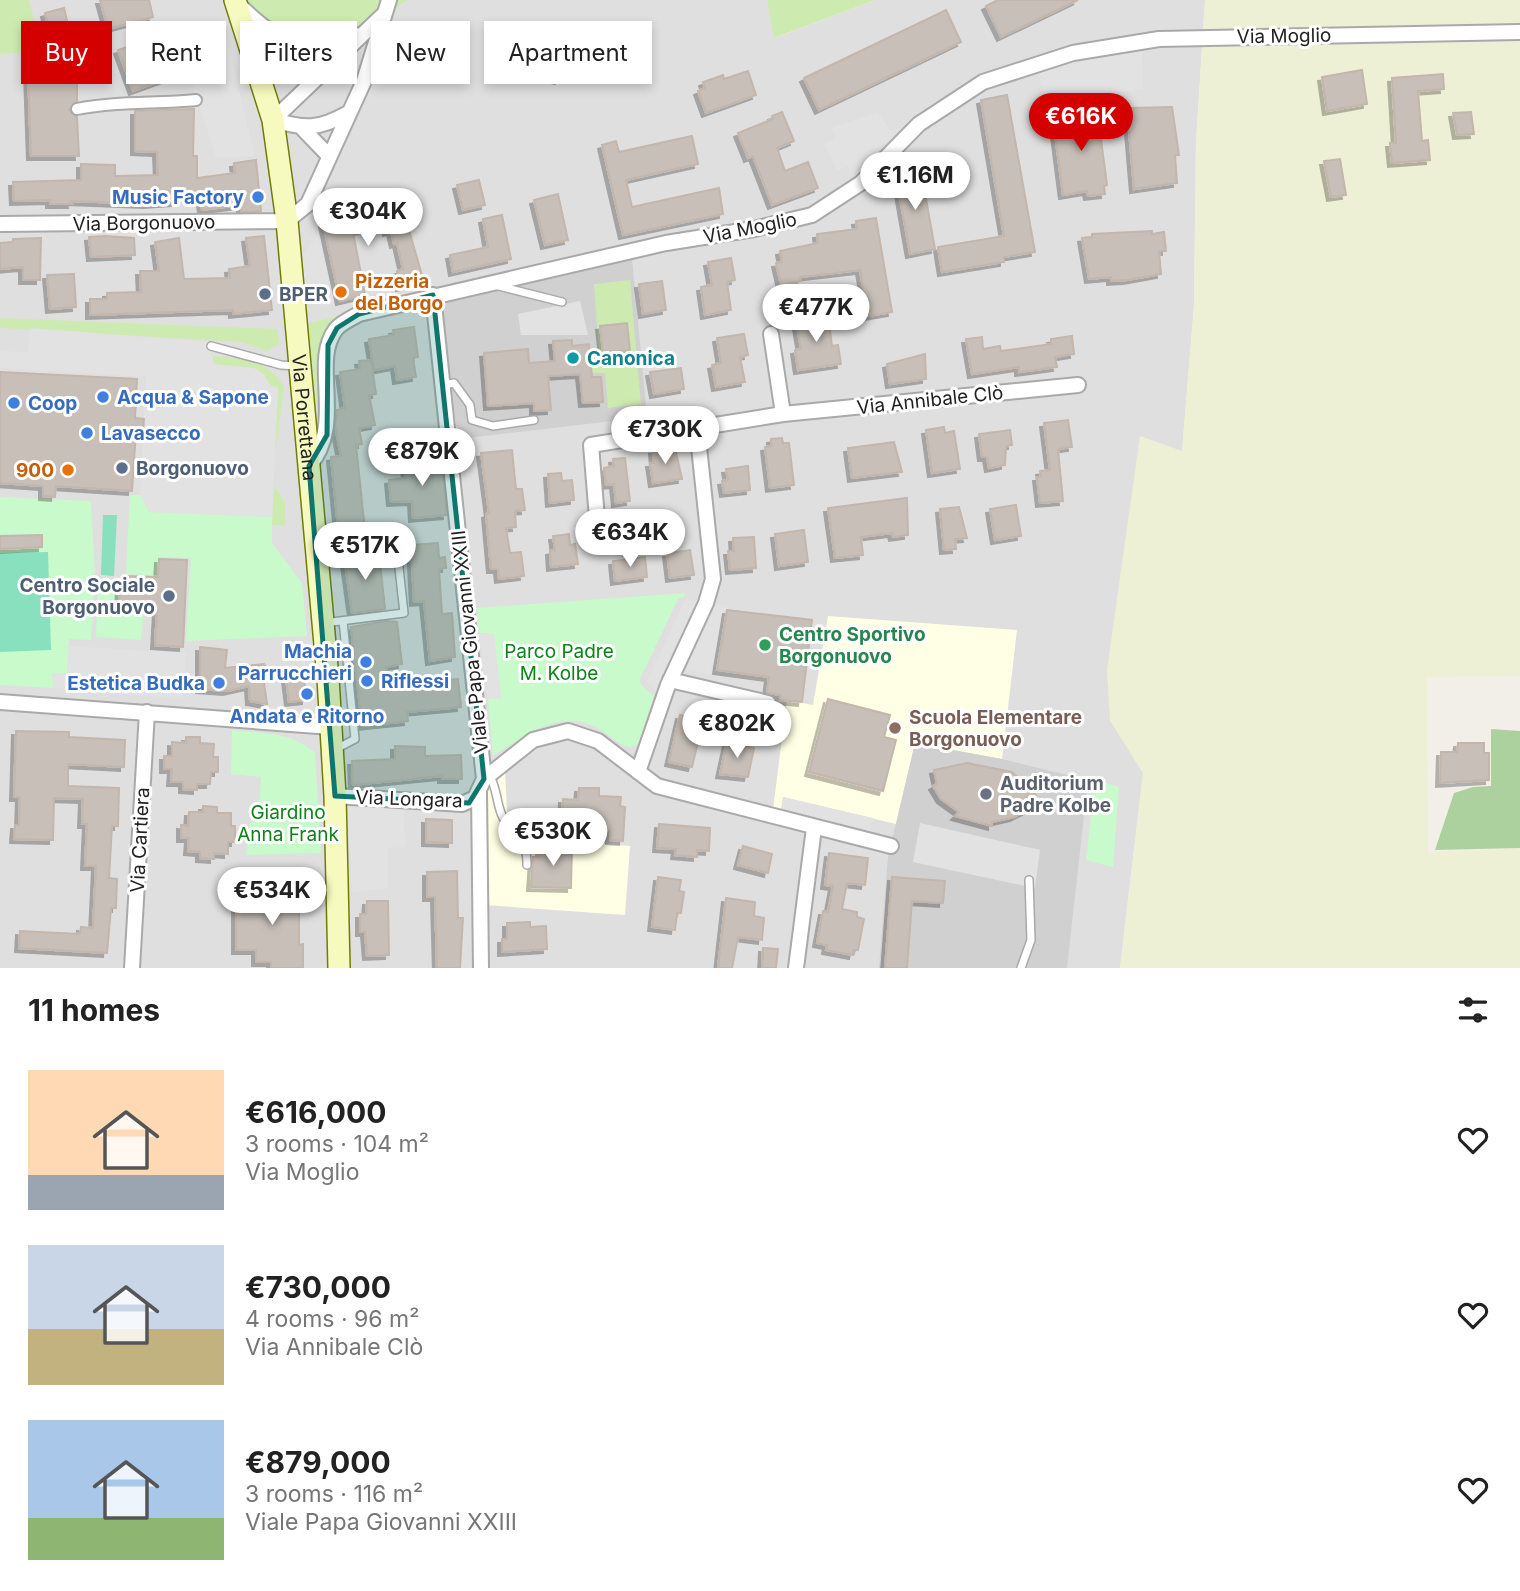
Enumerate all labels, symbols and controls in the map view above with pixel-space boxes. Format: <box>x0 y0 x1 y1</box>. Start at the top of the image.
chip: Buy <box>21 21 112 84</box>
chip: Rent <box>126 21 226 84</box>
chip: Filters <box>240 21 357 84</box>
chip: New <box>371 21 470 84</box>
chip: Apartment <box>484 21 652 84</box>
street label: Via Moglio <box>1237 24 1331 48</box>
pin: €616K <box>1032 94 1130 153</box>
text: €616K <box>1045 102 1117 130</box>
pin: €1.16M <box>858 152 972 212</box>
text: €1.16M <box>876 161 954 189</box>
place label: Music Factory <box>112 186 245 209</box>
pin: €304K <box>319 188 417 248</box>
marker: Music Factory <box>250 189 266 205</box>
text: €304K <box>329 197 407 225</box>
street label: Via Moglio <box>701 208 799 248</box>
street label: Via Borgonuovo <box>72 210 216 236</box>
place label: Pizzeria del Borgo <box>355 270 443 315</box>
place label: BPER <box>279 283 328 306</box>
marker: Pizzeria del Borgo <box>333 284 349 300</box>
pin: €477K <box>767 284 865 344</box>
marker: BPER <box>257 286 273 302</box>
text: €477K <box>778 293 854 321</box>
place label: Canonica <box>587 347 675 370</box>
marker: Canonica <box>565 350 581 366</box>
street label: Via Porrettana <box>287 353 322 482</box>
street label: Via Annibale Clò <box>856 381 1004 419</box>
place label: Acqua & Sapone <box>117 386 269 409</box>
marker: Acqua & Sapone <box>95 389 111 405</box>
place label: Coop <box>28 392 77 415</box>
marker: Coop <box>6 395 22 411</box>
pin: €730K <box>616 406 714 466</box>
text: €730K <box>627 415 703 443</box>
place label: Lavasecco <box>101 422 201 445</box>
marker: Lavasecco <box>79 425 95 441</box>
pin: €879K <box>373 428 471 488</box>
text: €879K <box>384 437 460 465</box>
place label: Borgonuovo <box>136 457 249 480</box>
place label: 900 <box>16 459 54 482</box>
marker: Borgonuovo <box>114 460 130 476</box>
marker: 900 <box>60 462 76 478</box>
pin: €634K <box>581 510 679 569</box>
text: €634K <box>591 518 669 546</box>
pin: €517K <box>316 522 414 582</box>
street label: Viale Papa Giovanni XXIII <box>447 529 493 755</box>
text: €517K <box>330 531 400 559</box>
place label: Centro Sociale Borgonuovo <box>19 574 155 619</box>
marker: Centro Sociale Borgonuovo <box>161 588 177 604</box>
place label: Centro Sportivo Borgonuovo <box>779 623 926 668</box>
marker: Centro Sportivo Borgonuovo <box>757 637 773 653</box>
place label: Machia Parrucchieri <box>238 640 352 685</box>
park label: Parco Padre M. Kolbe <box>504 640 614 685</box>
marker: Machia Parrucchieri <box>358 654 374 670</box>
place label: Riflessi <box>381 670 449 693</box>
place label: Estetica Budka <box>67 672 205 695</box>
marker: Riflessi <box>359 673 375 689</box>
marker: Estetica Budka <box>211 675 227 691</box>
marker: Andata e Ritorno <box>299 686 315 702</box>
pin: €802K <box>688 700 786 760</box>
place label: Andata e Ritorno <box>230 705 384 728</box>
place label: Scuola Elementare Borgonuovo <box>909 706 1082 751</box>
text: €802K <box>698 709 776 737</box>
marker: Scuola Elementare Borgonuovo <box>887 720 903 736</box>
place label: Auditorium Padre Kolbe <box>1000 772 1111 817</box>
street label: Via Longara <box>355 786 463 812</box>
marker: Auditorium Padre Kolbe <box>978 786 994 802</box>
street label: Via Cartiera <box>126 787 154 893</box>
park label: Giardino Anna Frank <box>237 801 339 846</box>
pin: €530K <box>504 808 602 868</box>
text: €530K <box>514 817 592 845</box>
pin: €534K <box>223 867 321 927</box>
text: €534K <box>233 876 311 904</box>
icon: filters <box>1454 991 1492 1029</box>
text: 11 homes <box>28 992 160 1028</box>
text: €616,000 <box>245 1094 386 1130</box>
icon: home <box>84 1098 168 1182</box>
icon: heart <box>1454 1121 1492 1159</box>
text: 3 rooms · 104 m² <box>245 1130 429 1158</box>
text: Via Moglio <box>245 1158 359 1186</box>
text: €730,000 <box>245 1269 391 1305</box>
icon: home <box>84 1273 168 1357</box>
icon: heart <box>1454 1296 1492 1334</box>
text: 4 rooms · 96 m² <box>245 1305 419 1333</box>
text: Via Annibale Clò <box>245 1333 423 1361</box>
text: €879,000 <box>245 1444 391 1480</box>
icon: home <box>84 1448 168 1532</box>
icon: heart <box>1454 1471 1492 1509</box>
text: 3 rooms · 116 m² <box>245 1480 423 1508</box>
text: Viale Papa Giovanni XXIII <box>245 1508 517 1536</box>

